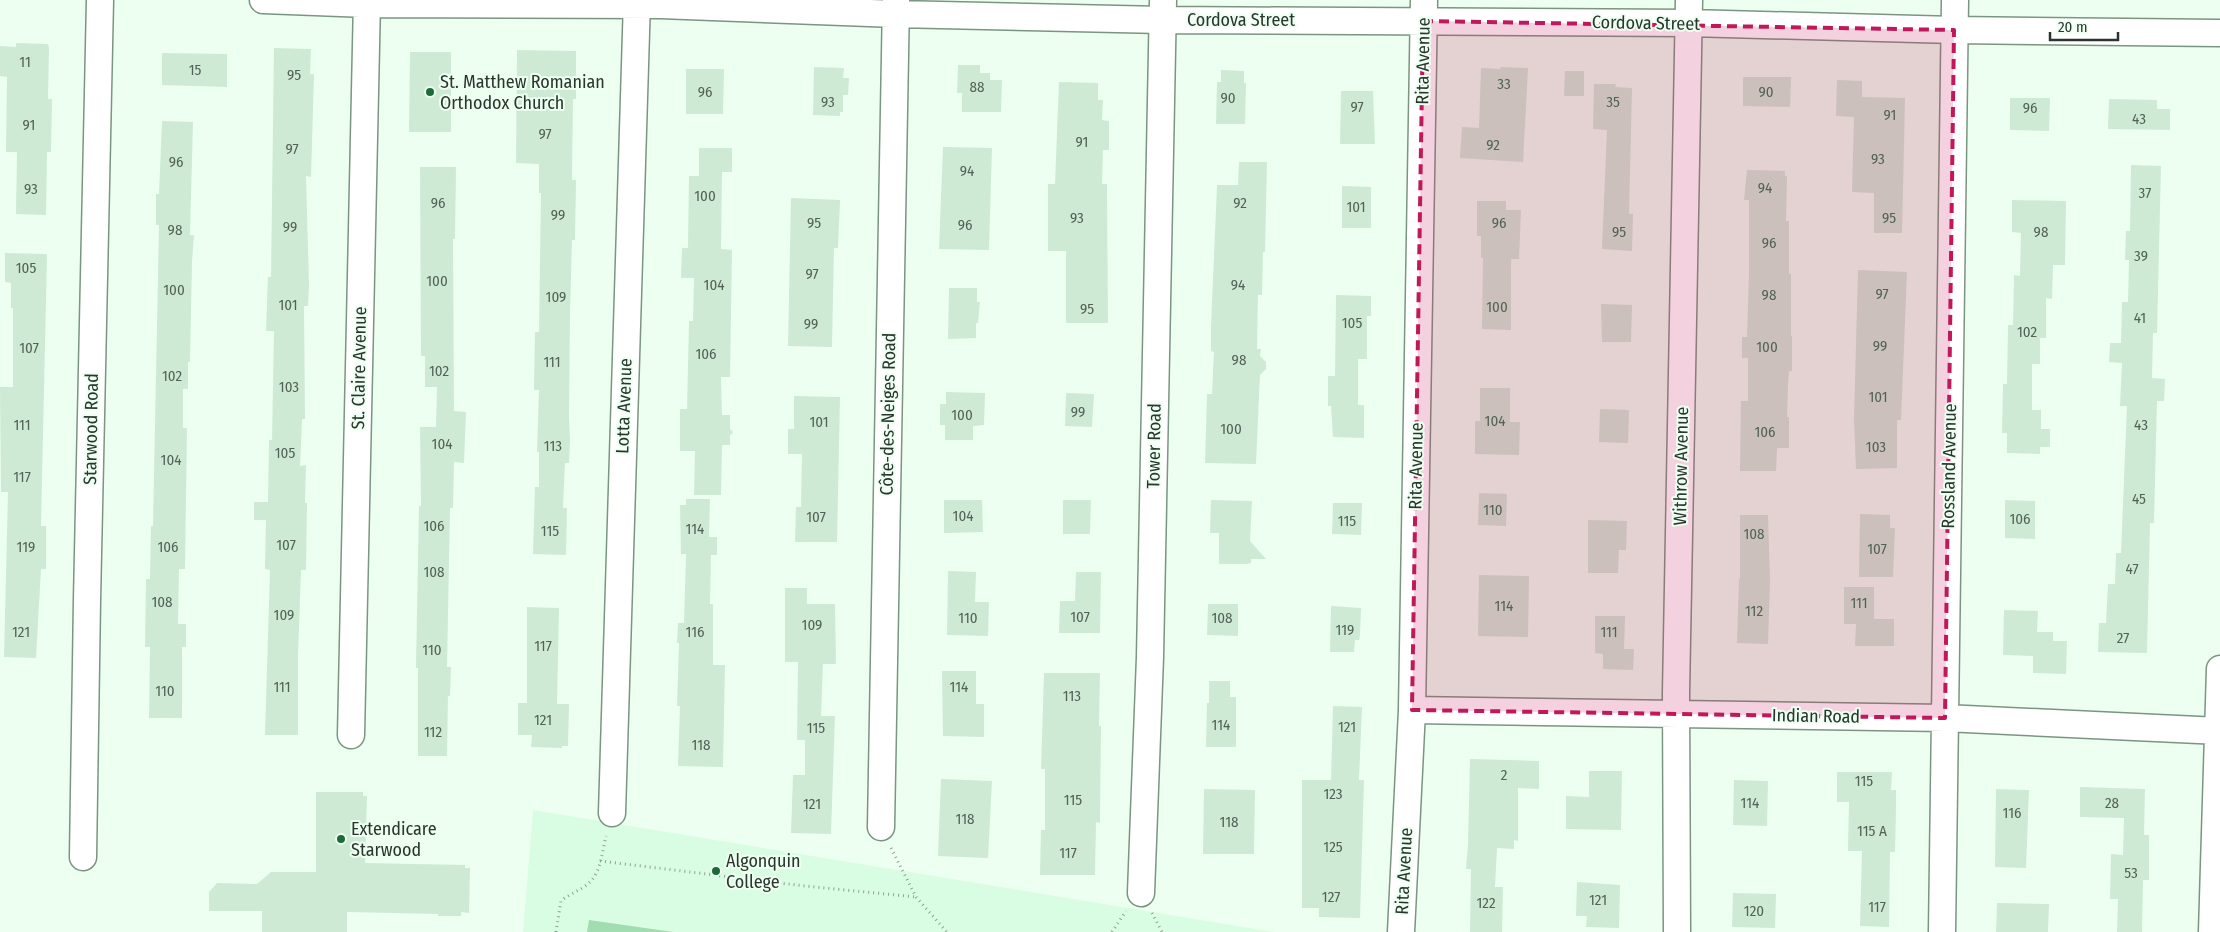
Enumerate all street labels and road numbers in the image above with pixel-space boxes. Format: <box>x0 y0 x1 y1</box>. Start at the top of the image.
street label: Cordova Street <box>1187 9 1295 31</box>
street label: Cordova Street <box>1592 11 1700 35</box>
street label: Rita Avenue <box>1411 17 1435 105</box>
street label: St. Claire Avenue <box>347 306 371 430</box>
street label: Côte-des-Neiges Road <box>876 332 900 496</box>
street label: Lotta Avenue <box>611 358 637 454</box>
street label: Starwood Road <box>79 373 103 485</box>
street label: Tower Road <box>1142 403 1166 489</box>
street label: Rossland Avenue <box>1937 403 1961 529</box>
street label: Withrow Avenue <box>1669 406 1693 526</box>
street label: Rita Avenue <box>1404 422 1428 510</box>
street label: Indian Road <box>1772 704 1860 728</box>
street label: Rita Avenue <box>1391 827 1417 915</box>

